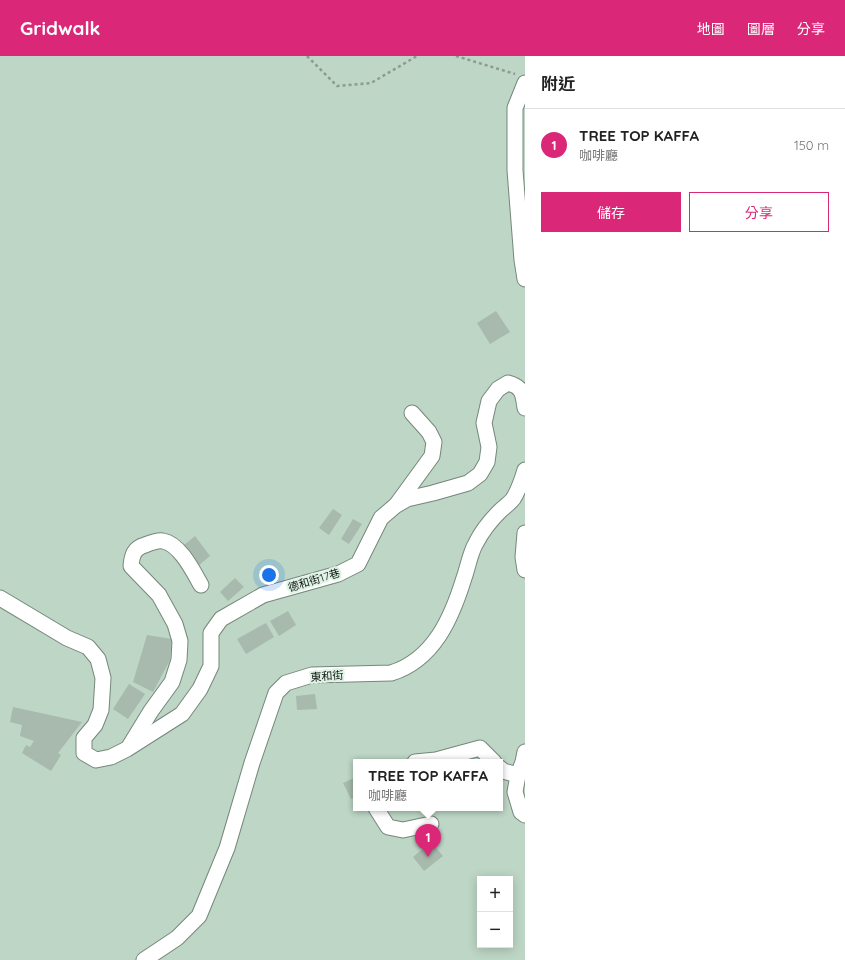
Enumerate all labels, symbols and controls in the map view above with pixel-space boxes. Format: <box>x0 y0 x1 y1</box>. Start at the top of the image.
text: Gridwalk <box>20 16 100 40</box>
text: 地圖 <box>697 20 725 38</box>
text: 圖層 <box>747 20 775 38</box>
text: 分享 <box>797 20 825 38</box>
text: 附近 <box>541 73 575 94</box>
text: TREE TOP KAFFA <box>579 126 699 145</box>
text: 1 <box>551 137 557 153</box>
text: 150 m <box>794 137 829 153</box>
text: 咖啡廳 <box>579 147 618 163</box>
button: 儲存 <box>541 192 681 232</box>
button: 分享 <box>689 192 829 232</box>
your location <box>259 565 279 585</box>
street label: 德和街17巷 <box>286 565 342 595</box>
street label: 東和街 <box>310 668 344 684</box>
popup <box>353 759 503 811</box>
text: TREE TOP KAFFA <box>368 766 488 785</box>
text: 咖啡廳 <box>368 787 407 803</box>
pin: 1 <box>415 824 441 857</box>
map controls <box>477 876 513 948</box>
button: + <box>477 876 513 912</box>
button: − <box>477 912 513 948</box>

